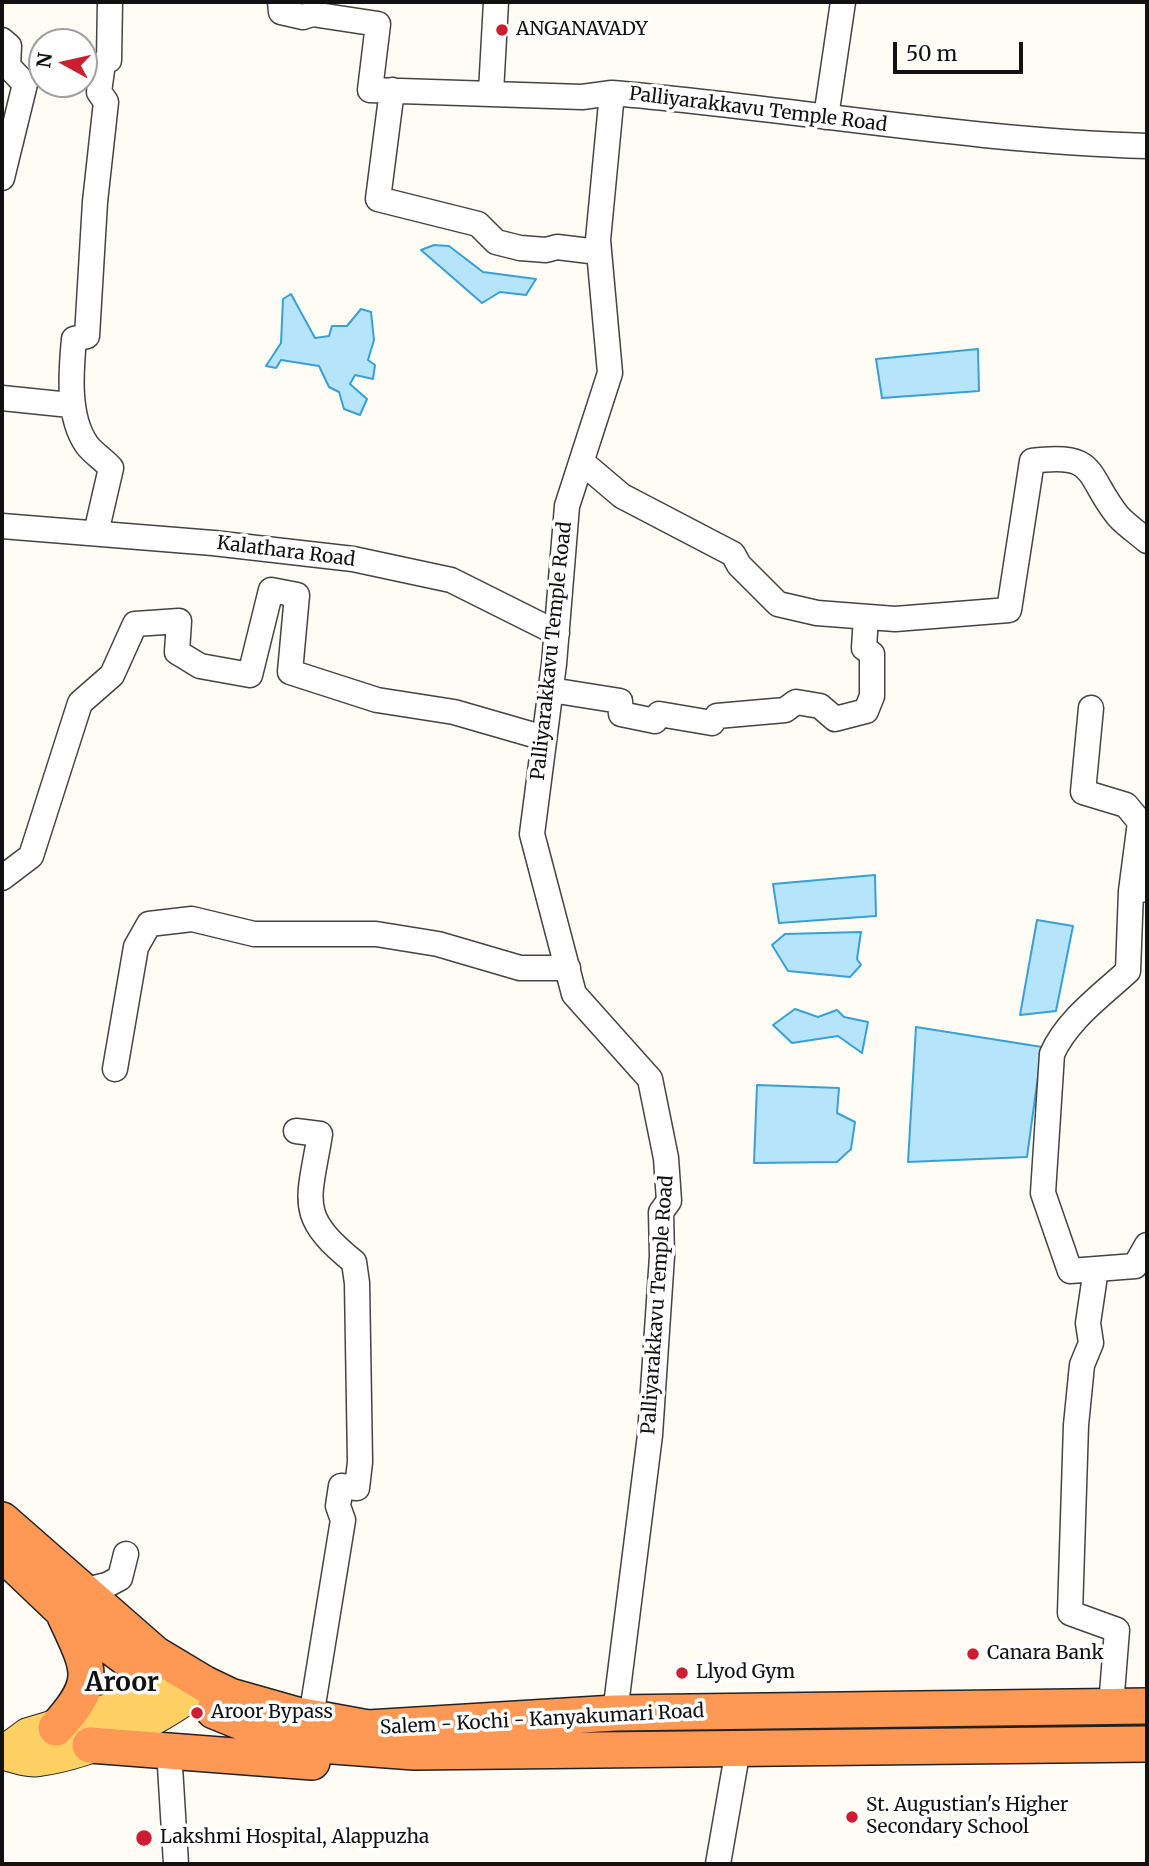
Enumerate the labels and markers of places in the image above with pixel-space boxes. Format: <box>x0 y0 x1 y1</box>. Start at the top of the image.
place label: ANGANAVADY <box>516 19 648 41</box>
marker: ANGANAVADY <box>494 22 510 38</box>
place label: Canara Bank <box>987 1643 1104 1665</box>
marker: Canara Bank <box>965 1646 981 1662</box>
place label: Llyod Gym <box>696 1662 795 1684</box>
marker: Llyod Gym <box>674 1665 690 1681</box>
place label: Aroor Bypass <box>211 1702 333 1724</box>
marker: Aroor Bypass <box>189 1705 205 1721</box>
place label: St. Augustian's Higher Secondary School <box>866 1795 1068 1839</box>
marker: St. Augustian's Higher Secondary School <box>844 1809 860 1825</box>
place label: Lakshmi Hospital, Alappuzha <box>160 1827 429 1849</box>
marker: Lakshmi Hospital, Alappuzha <box>134 1828 154 1848</box>

